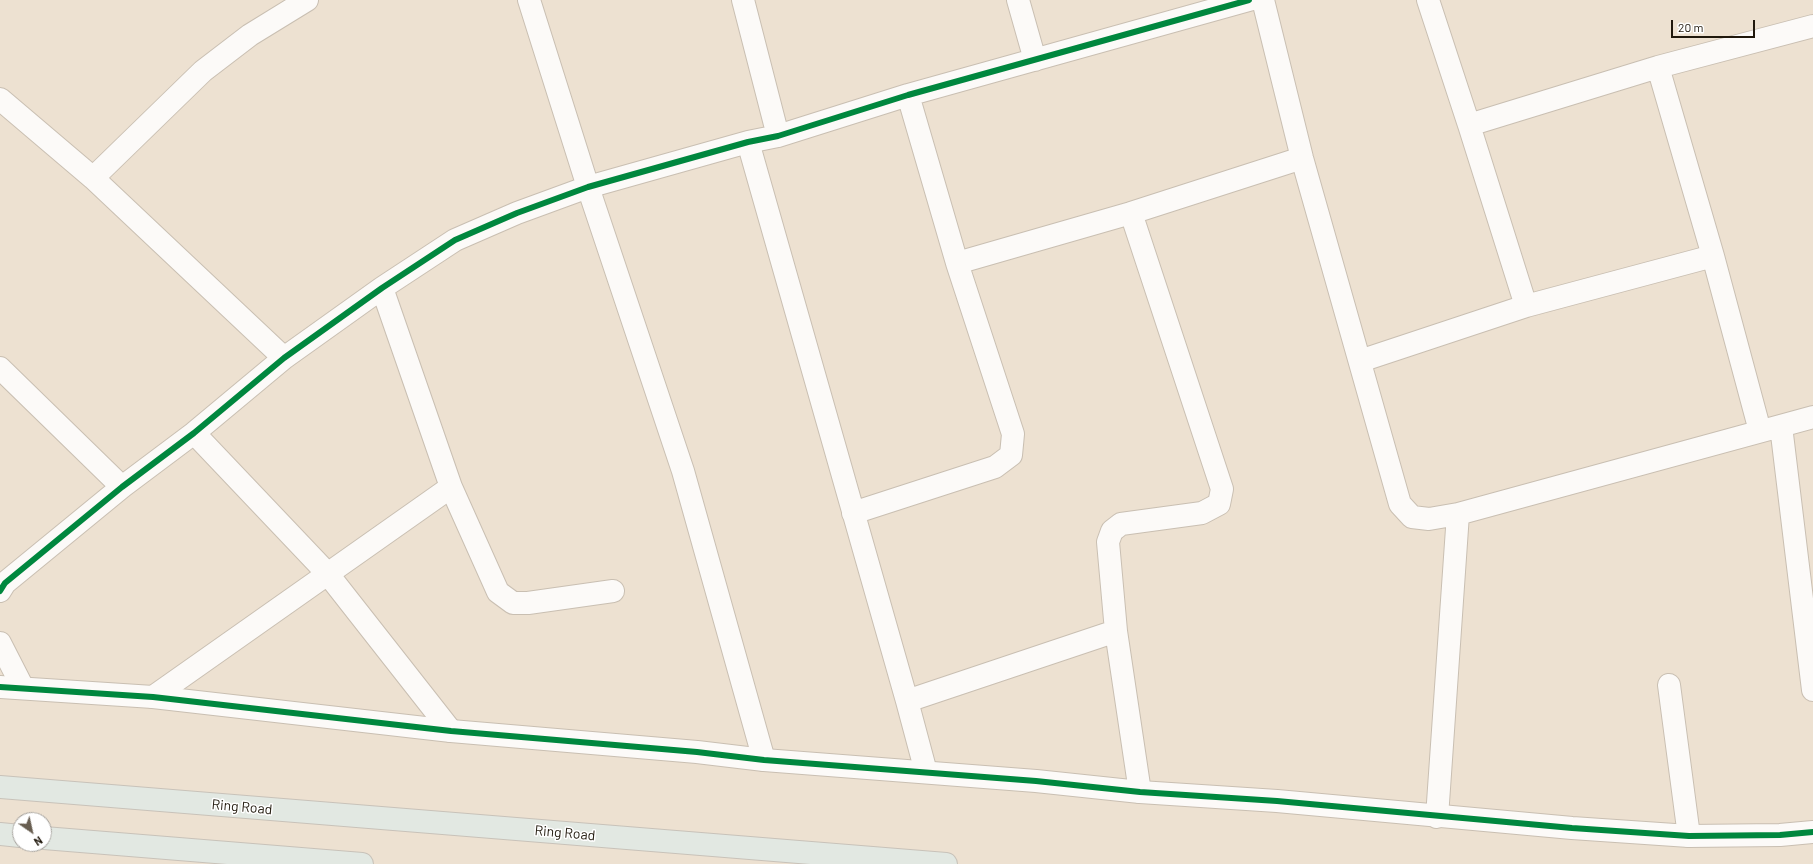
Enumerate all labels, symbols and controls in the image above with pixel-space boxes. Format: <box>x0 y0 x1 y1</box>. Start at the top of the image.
scale bar <box>1673 12 1757 38</box>
text: 20 m <box>1678 20 1704 34</box>
street label: Ring Road <box>211 796 273 818</box>
north arrow <box>12 812 52 852</box>
street label: Ring Road <box>534 822 596 844</box>
text: N <box>32 834 45 849</box>

